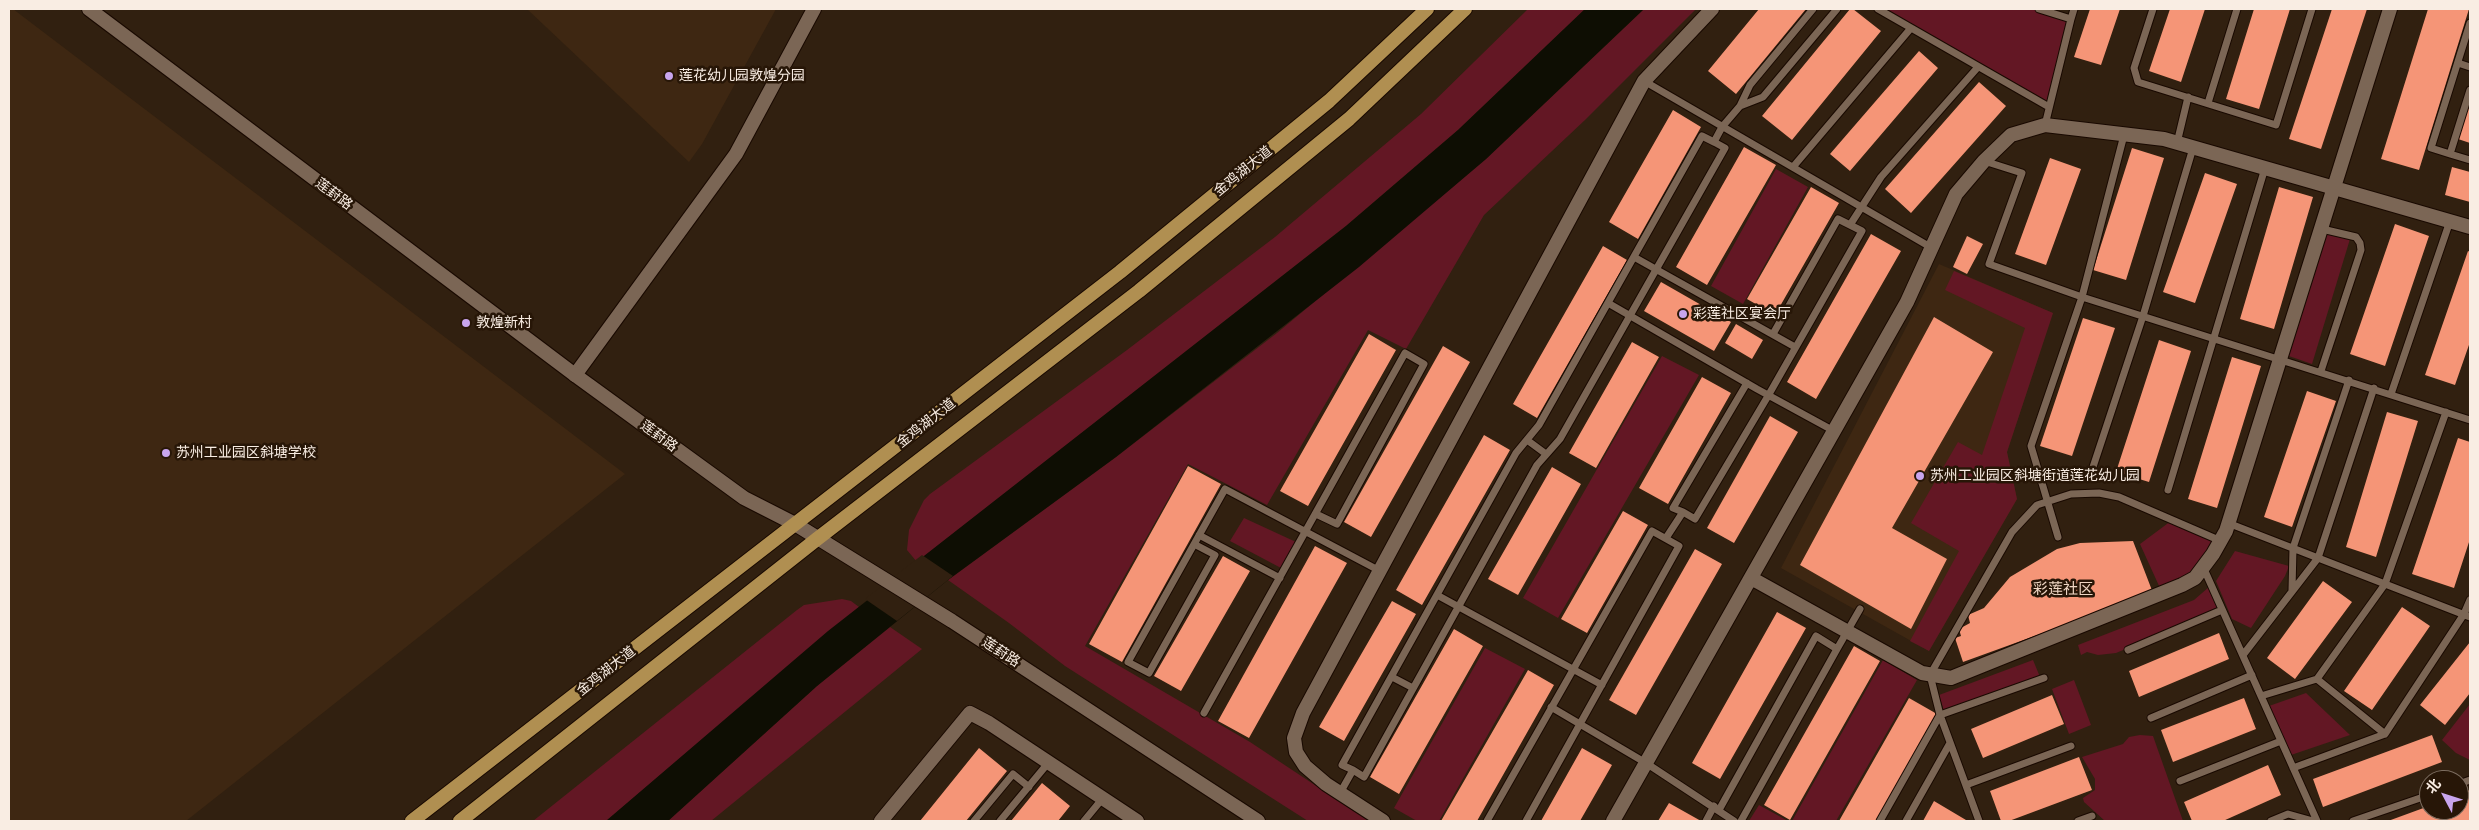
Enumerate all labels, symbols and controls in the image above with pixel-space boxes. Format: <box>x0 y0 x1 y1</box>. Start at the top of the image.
place label: 莲花幼儿园敦煌分园 <box>679 68 805 84</box>
marker: 莲花幼儿园敦煌分园 <box>663 70 675 82</box>
street label: 金鸡湖大道 <box>1211 142 1275 200</box>
street label: 莲葑路 <box>312 175 356 213</box>
place label: 彩莲社区宴会厅 <box>1693 306 1791 322</box>
marker: 彩莲社区宴会厅 <box>1677 308 1689 320</box>
place label: 敦煌新村 <box>476 315 532 331</box>
marker: 敦煌新村 <box>460 317 472 329</box>
street label: 金鸡湖大道 <box>893 395 959 451</box>
street label: 莲葑路 <box>637 417 681 455</box>
place label: 苏州工业园区斜塘学校 <box>176 445 316 461</box>
marker: 苏州工业园区斜塘学校 <box>160 447 172 459</box>
place label: 苏州工业园区斜塘街道莲花幼儿园 <box>1930 468 2140 484</box>
marker: 苏州工业园区斜塘街道莲花幼儿园 <box>1914 470 1926 482</box>
district label: 彩莲社区 <box>2033 580 2093 598</box>
street label: 莲葑路 <box>979 634 1023 670</box>
street label: 金鸡湖大道 <box>573 643 639 699</box>
north arrow <box>2419 770 2469 820</box>
text: 北 <box>2422 775 2444 797</box>

